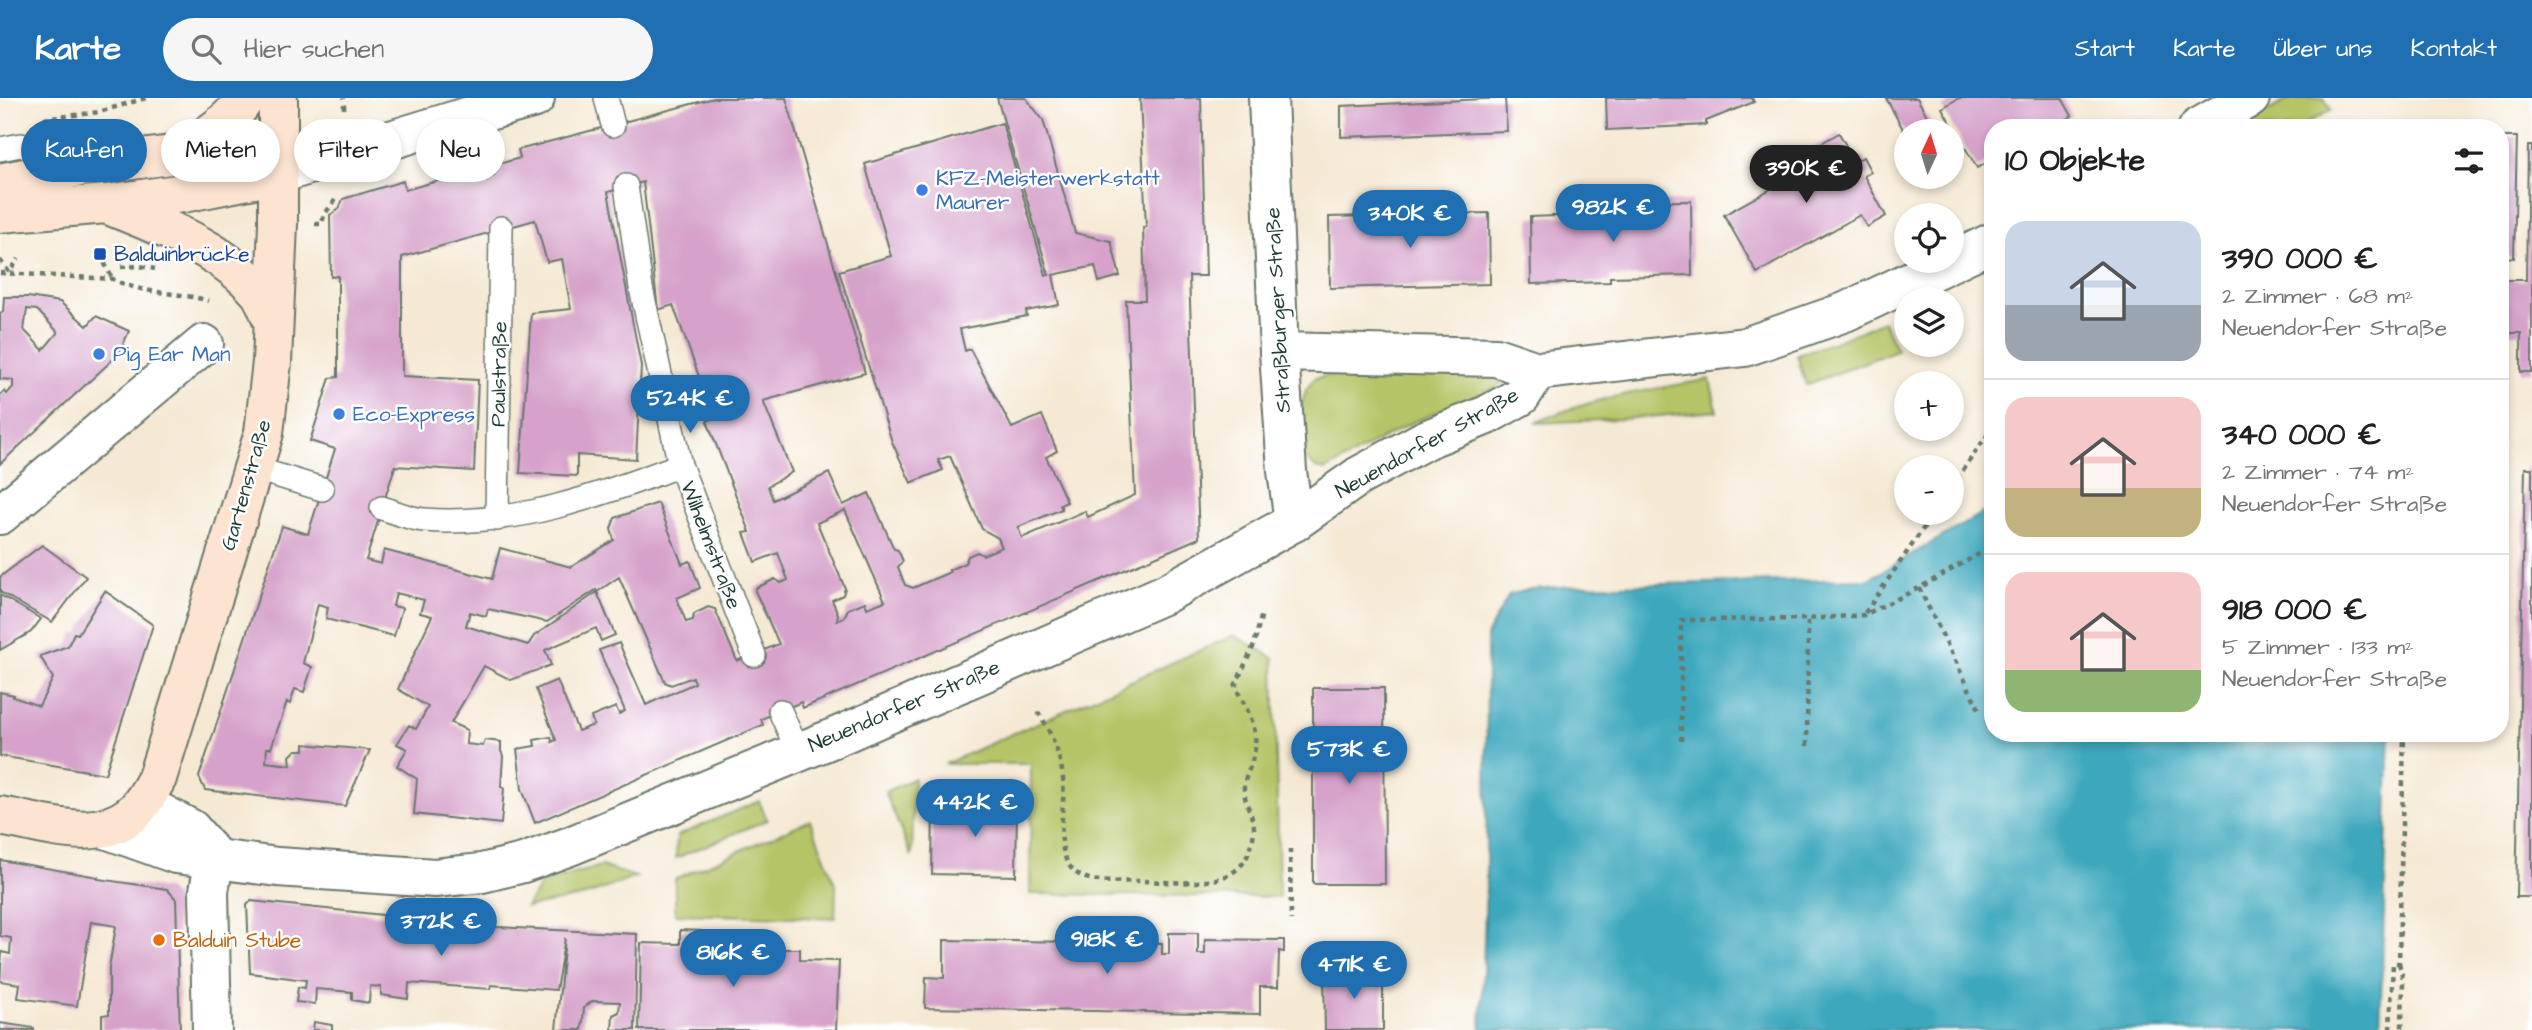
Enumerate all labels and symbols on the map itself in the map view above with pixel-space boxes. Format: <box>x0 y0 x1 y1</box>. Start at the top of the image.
north arrow <box>1894 119 1964 189</box>
pin: 390K € <box>1749 146 1863 205</box>
place label: KFZ-Meisterwerkstatt Maurer <box>936 164 1160 217</box>
marker: KFZ-Meisterwerkstatt Maurer <box>914 182 930 198</box>
pin: 982K € <box>1556 184 1670 244</box>
pin: 340K € <box>1353 190 1467 250</box>
street label: Straßburger Straße <box>1258 206 1300 414</box>
place label: Balduinbrücke <box>114 240 250 269</box>
marker: Balduinbrücke <box>92 246 108 262</box>
street label: Paulstraße <box>484 321 514 427</box>
place label: Pig Ear Man <box>113 340 230 371</box>
marker: Pig Ear Man <box>91 346 107 362</box>
pin: 524K € <box>633 376 747 435</box>
street label: Neuendorfer Straße <box>1330 380 1524 506</box>
place label: Eco-Express <box>353 400 475 430</box>
marker: Eco-Express <box>331 406 347 422</box>
street label: Gartenstraße <box>213 416 279 554</box>
street label: Wilhelmstraße <box>673 477 749 613</box>
street label: Neuendorfer Straße <box>804 652 1004 760</box>
pin: 573K € <box>1292 726 1406 786</box>
pin: 442K € <box>918 780 1032 839</box>
pin: 372K € <box>384 898 498 958</box>
pin: 918K € <box>1050 916 1164 976</box>
place label: Balduin Stube <box>173 926 301 955</box>
pin: 816K € <box>676 930 790 989</box>
marker: Balduin Stube <box>151 932 167 948</box>
pin: 471K € <box>1297 942 1411 1001</box>

